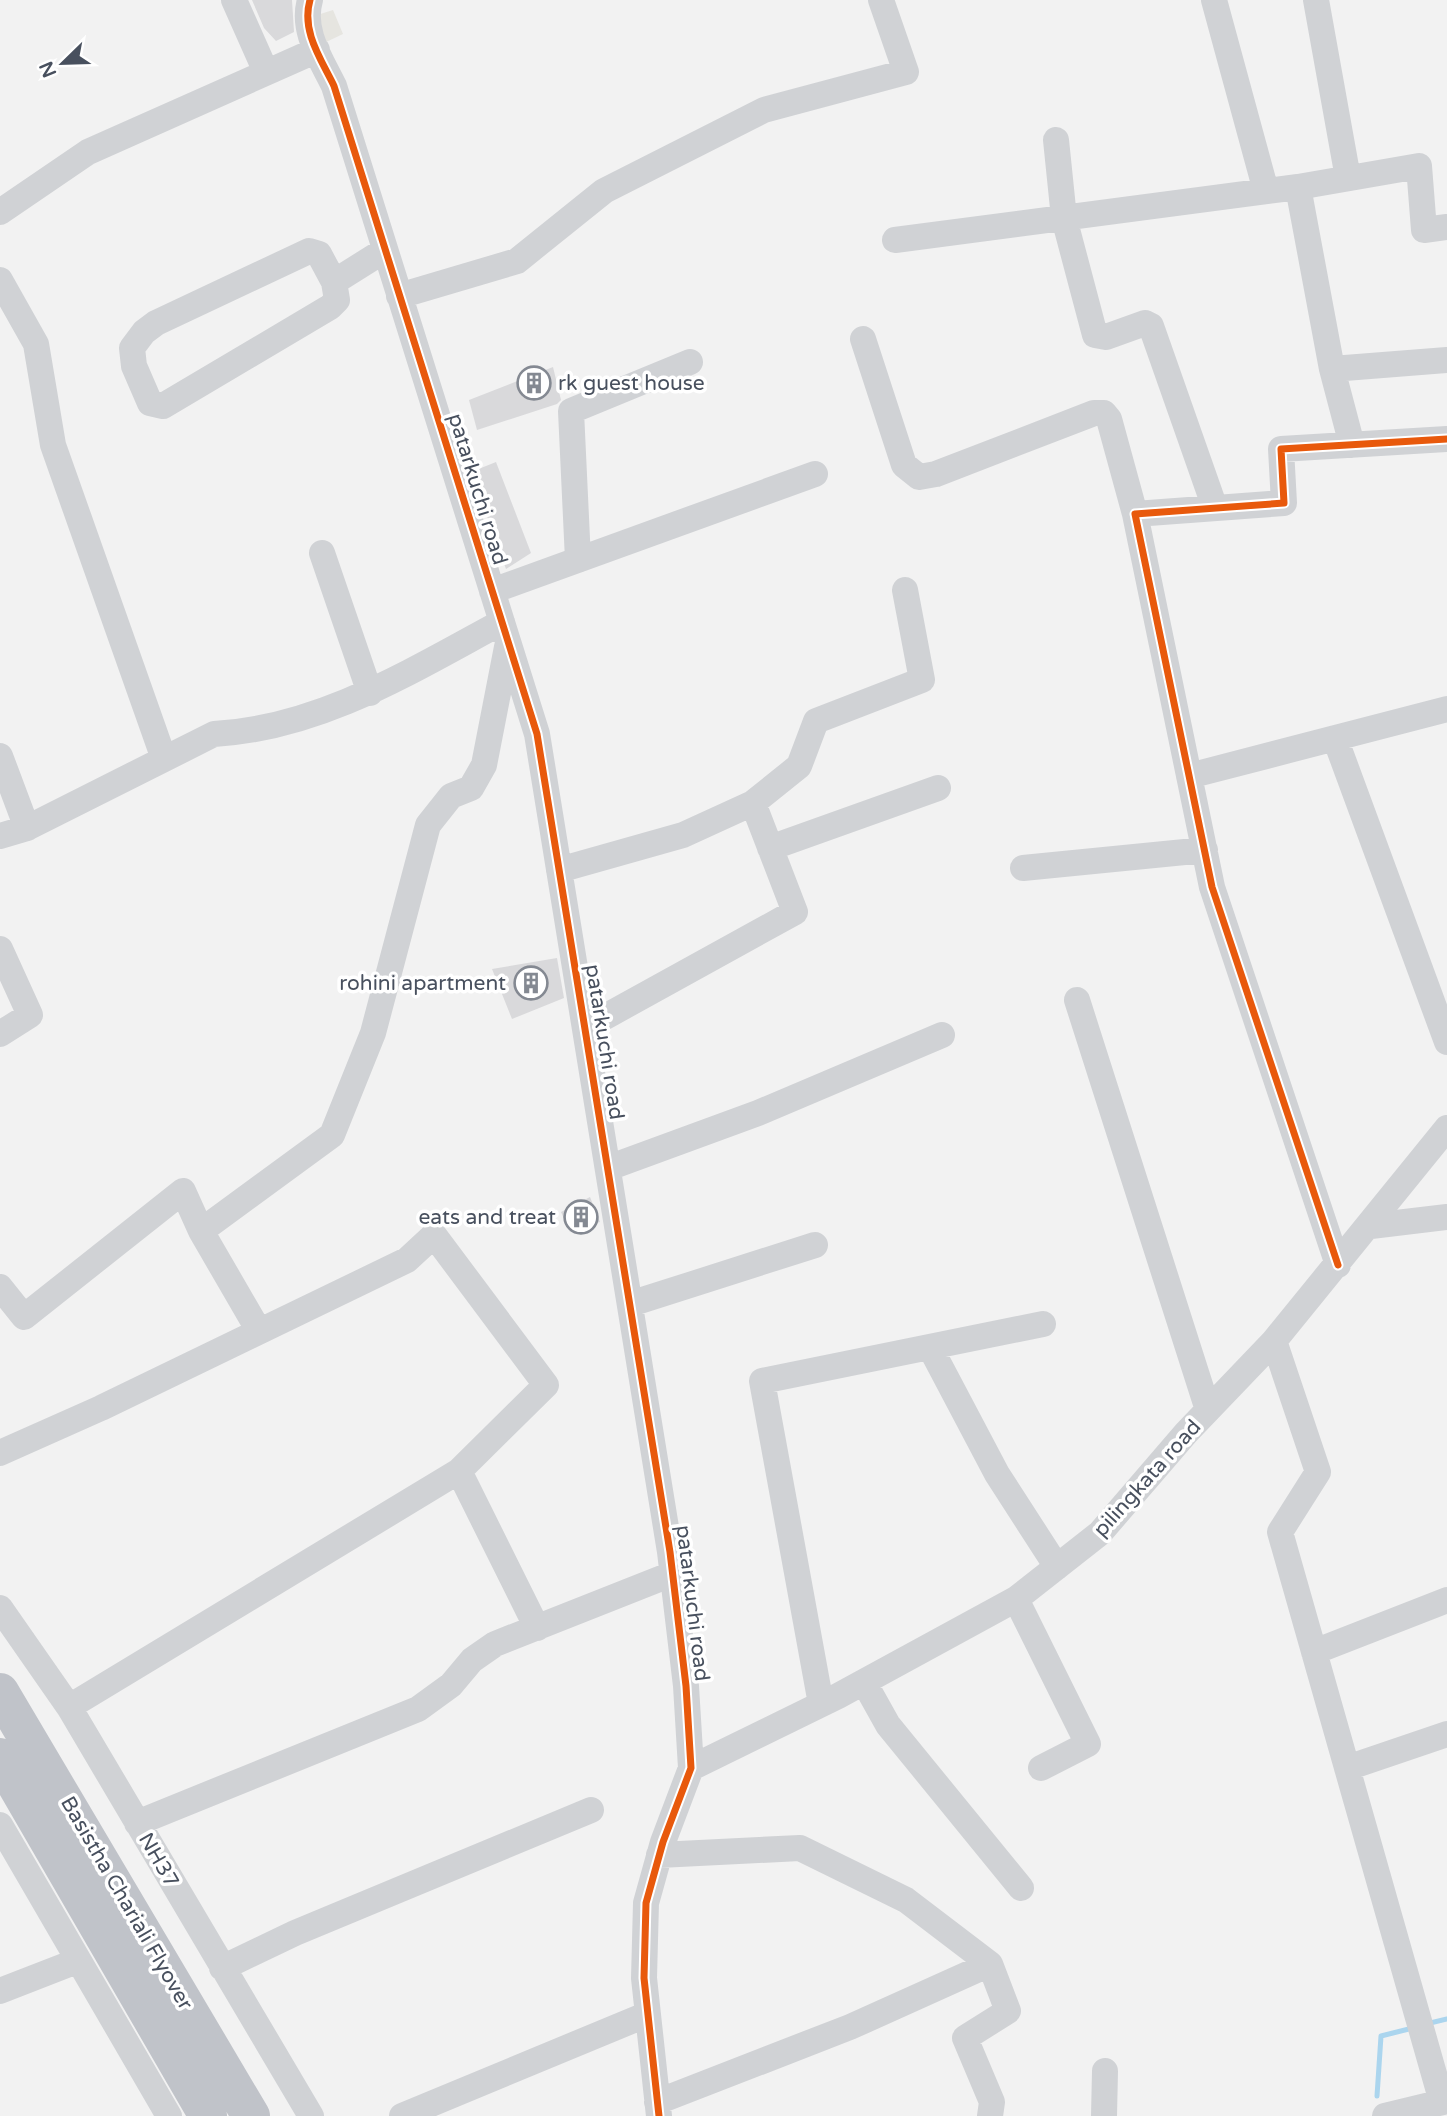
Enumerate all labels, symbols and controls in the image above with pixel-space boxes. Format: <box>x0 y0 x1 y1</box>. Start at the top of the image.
north arrow <box>28 28 98 98</box>
text: N <box>35 58 61 81</box>
building icon: rk guest house <box>515 364 553 402</box>
place label: rk guest house <box>558 371 705 396</box>
street label: patarkuchi road <box>443 410 512 568</box>
street label: patarkuchi road <box>580 963 629 1122</box>
building icon: rohini apartment <box>512 964 550 1002</box>
place label: rohini apartment <box>339 971 506 996</box>
building icon: eats and treat <box>562 1198 600 1236</box>
place label: eats and treat <box>418 1205 556 1230</box>
street label: pilingkata road <box>1088 1415 1206 1542</box>
street label: patarkuchi road <box>671 1524 714 1683</box>
street label: Basistha Chariali Flyover <box>55 1792 198 2014</box>
street label: NH37 <box>133 1828 184 1892</box>

